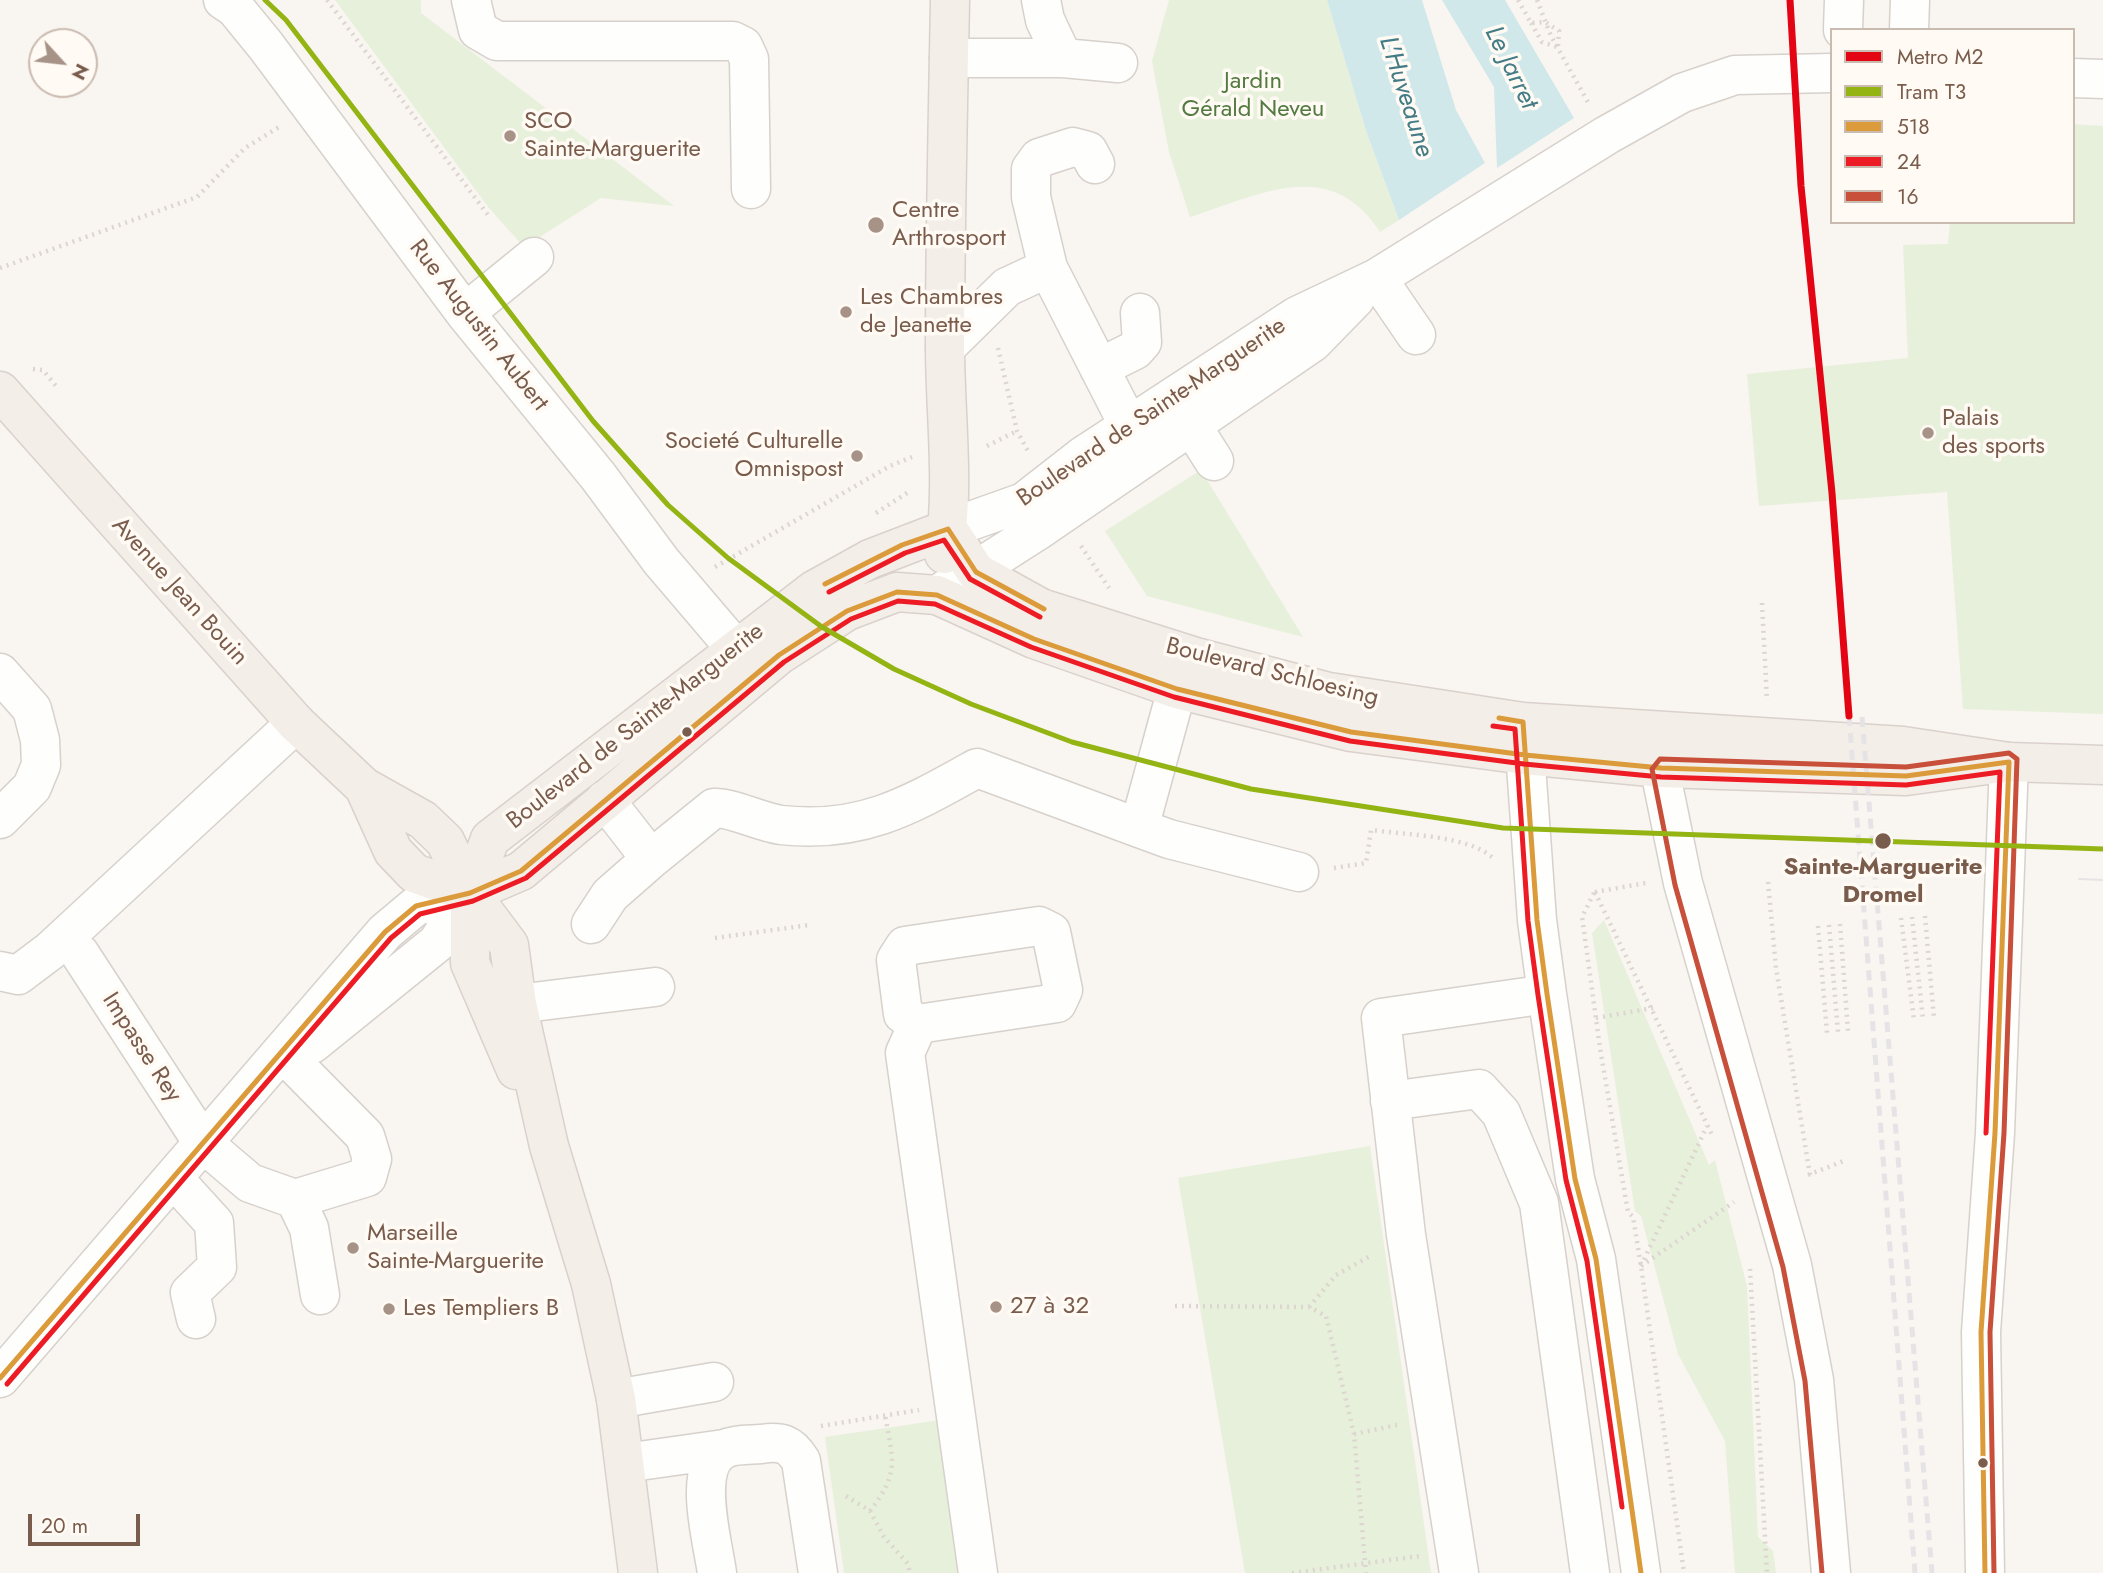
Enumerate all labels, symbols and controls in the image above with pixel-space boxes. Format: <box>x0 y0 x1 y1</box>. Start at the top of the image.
water label: Le Jarret <box>1477 21 1543 115</box>
north arrow <box>28 28 98 98</box>
legend <box>1830 28 2075 224</box>
water label: L'Huveaune <box>1371 33 1439 161</box>
text: Metro M2 <box>1897 42 1983 72</box>
text: N <box>65 59 96 85</box>
park label: Jardin Gérald Neveu <box>1182 68 1324 124</box>
text: Tram T3 <box>1897 77 1966 107</box>
place label: SCO Sainte-Marguerite <box>524 108 701 164</box>
text: 518 <box>1897 112 1930 142</box>
marker: SCO Sainte-Marguerite <box>502 128 518 144</box>
text: 24 <box>1897 147 1921 177</box>
text: 16 <box>1897 182 1919 212</box>
place label: Centre Arthrosport <box>892 197 1006 253</box>
marker: Centre Arthrosport <box>866 215 886 235</box>
street label: Rue Augustin Aubert <box>402 235 554 417</box>
place label: Les Chambres de Jeanette <box>860 284 1003 340</box>
marker: Les Chambres de Jeanette <box>838 304 854 320</box>
street label: Boulevard de Sainte-Marguerite <box>1012 312 1292 514</box>
place label: Palais des sports <box>1942 405 2045 461</box>
marker: Palais des sports <box>1920 425 1936 441</box>
place label: Societé Culturelle Omnispost <box>665 428 843 484</box>
marker: Societé Culturelle Omnispost <box>849 448 865 464</box>
street label: Avenue Jean Bouin <box>105 512 253 672</box>
street label: Boulevard de Sainte-Marguerite <box>502 618 770 836</box>
street label: Boulevard Schloesing <box>1163 633 1381 713</box>
unlabelled marker <box>680 725 694 739</box>
marker: Sainte-Marguerite Dromel <box>1873 831 1893 851</box>
place label: Sainte-Marguerite Dromel <box>1784 854 1982 910</box>
street label: Impasse Rey <box>95 988 187 1108</box>
place label: Marseille Sainte-Marguerite <box>367 1220 544 1276</box>
marker: Marseille Sainte-Marguerite <box>345 1240 361 1256</box>
place label: 27 à 32 <box>1010 1293 1089 1321</box>
place label: Les Templiers B <box>403 1295 559 1323</box>
marker: 27 à 32 <box>988 1299 1004 1315</box>
marker: Les Templiers B <box>381 1301 397 1317</box>
unlabelled marker <box>1976 1456 1990 1470</box>
scale bar <box>32 1500 144 1544</box>
text: 20 m <box>41 1511 88 1541</box>

